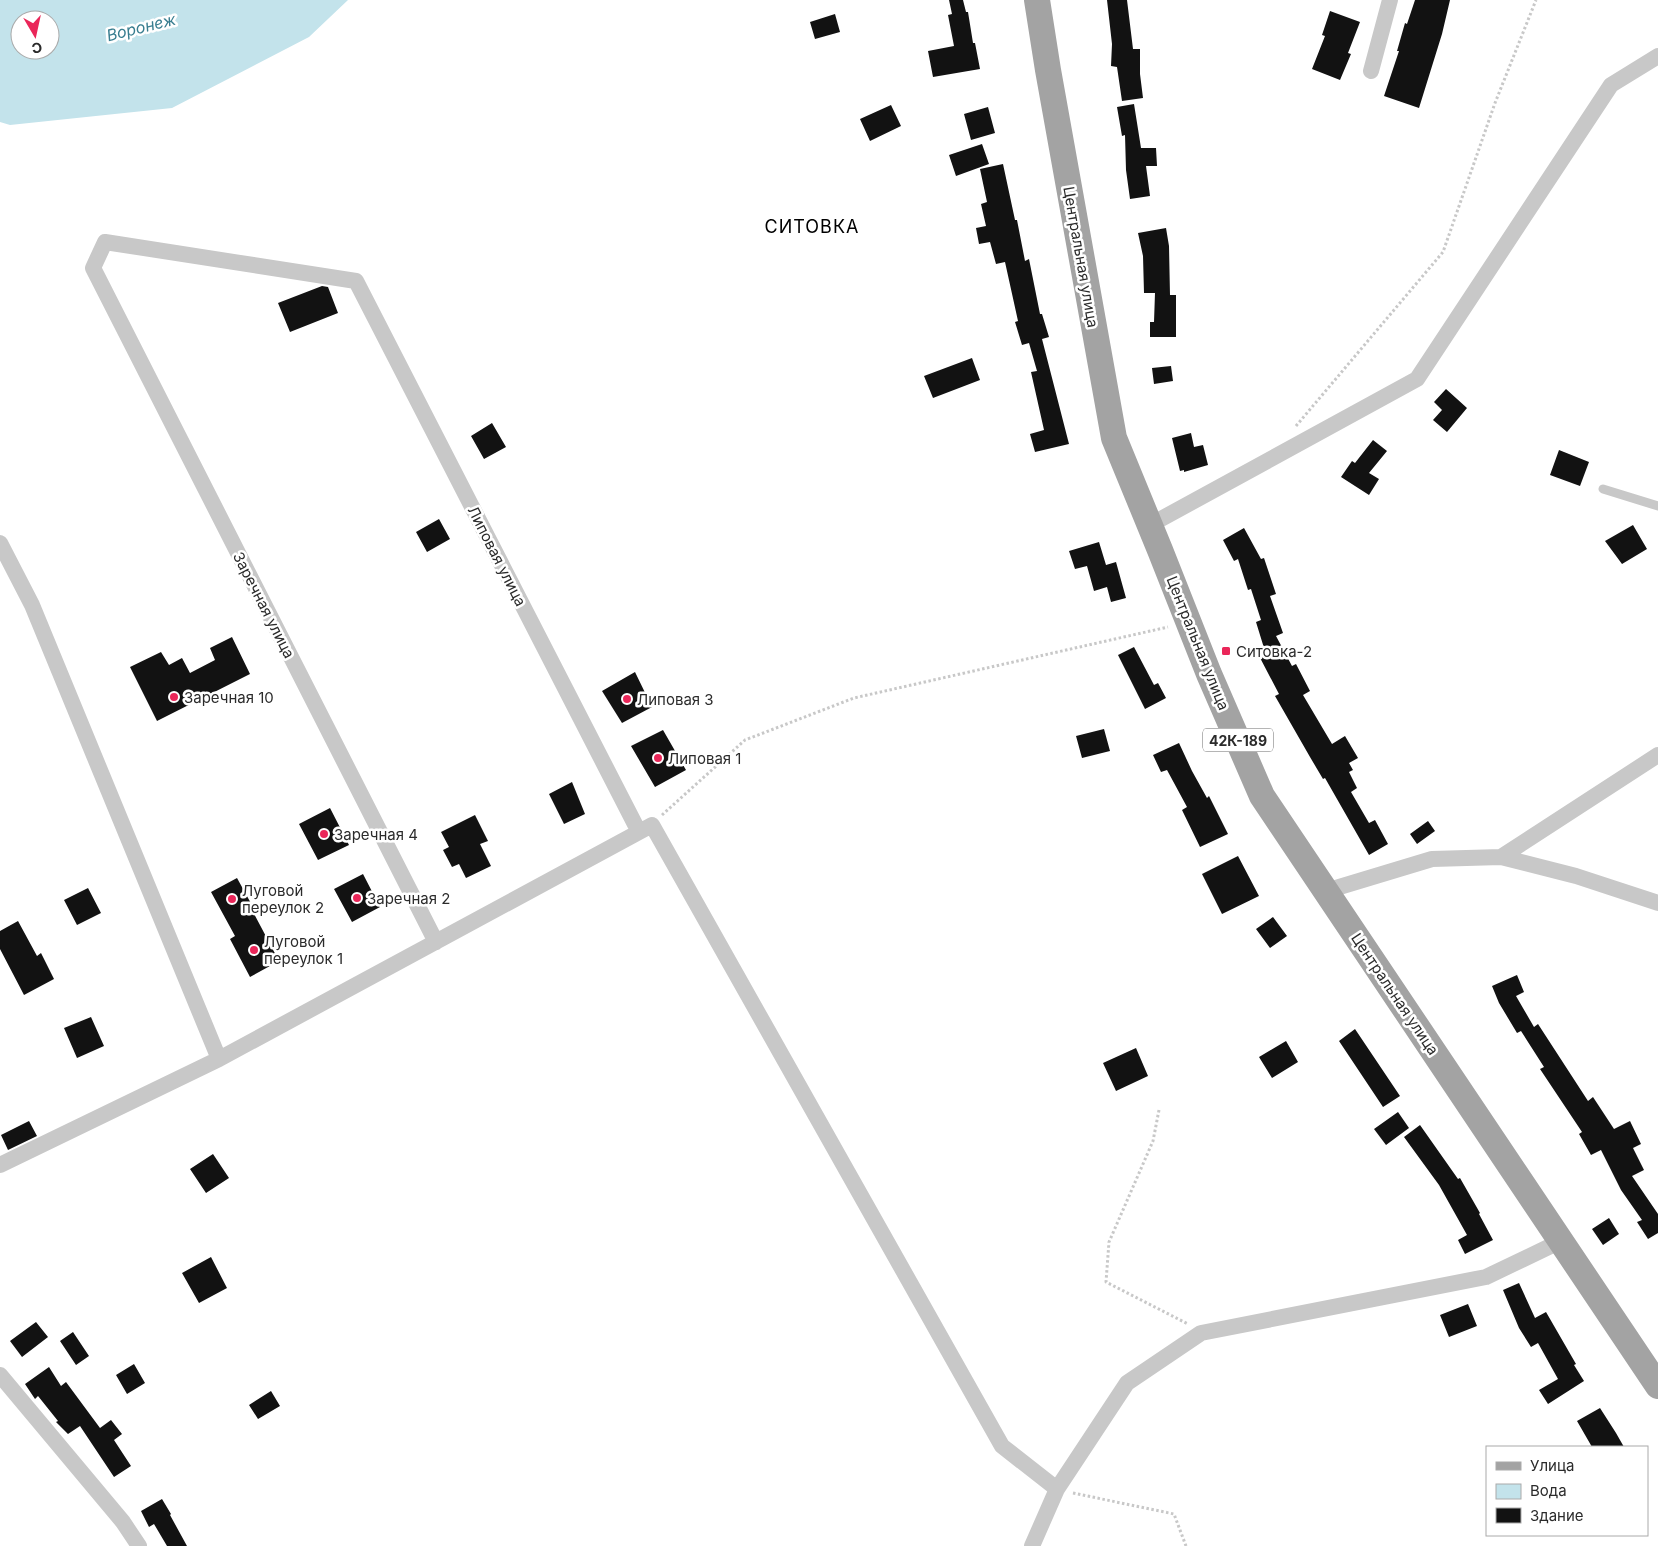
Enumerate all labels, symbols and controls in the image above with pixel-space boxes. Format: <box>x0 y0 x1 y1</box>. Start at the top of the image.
water label: Воронеж <box>104 8 179 45</box>
north arrow <box>10 10 60 60</box>
text: С <box>31 39 44 58</box>
street label: Центральная улица <box>1059 185 1103 329</box>
district label: СИТОВКА <box>765 216 859 237</box>
street label: Липовая улица <box>464 503 530 609</box>
street label: Заречная улица <box>229 549 299 661</box>
street label: Центральная улица <box>1162 573 1234 713</box>
place label: Ситовка-2 <box>1236 642 1312 661</box>
marker: Ситовка-2 <box>1220 645 1232 657</box>
place label: Заречная 10 <box>184 688 274 707</box>
place label: Липовая 3 <box>637 690 714 709</box>
marker: Заречная 10 <box>168 691 180 703</box>
marker: Липовая 3 <box>621 693 633 705</box>
road number: 42К-189 <box>1203 728 1273 752</box>
place label: Липовая 1 <box>668 749 741 768</box>
marker: Липовая 1 <box>652 752 664 764</box>
place label: Заречная 4 <box>334 825 418 844</box>
marker: Заречная 4 <box>318 828 330 840</box>
place label: Луговой переулок 2 <box>242 881 324 917</box>
place label: Заречная 2 <box>367 889 450 908</box>
marker: Заречная 2 <box>351 892 363 904</box>
marker: Луговой переулок 2 <box>226 893 238 905</box>
street label: Центральная улица <box>1347 929 1443 1059</box>
place label: Луговой переулок 1 <box>264 932 343 968</box>
marker: Луговой переулок 1 <box>248 944 260 956</box>
legend <box>1486 1446 1648 1536</box>
text: Улица <box>1530 1456 1574 1475</box>
text: Вода <box>1530 1481 1567 1500</box>
text: Здание <box>1530 1506 1584 1525</box>

